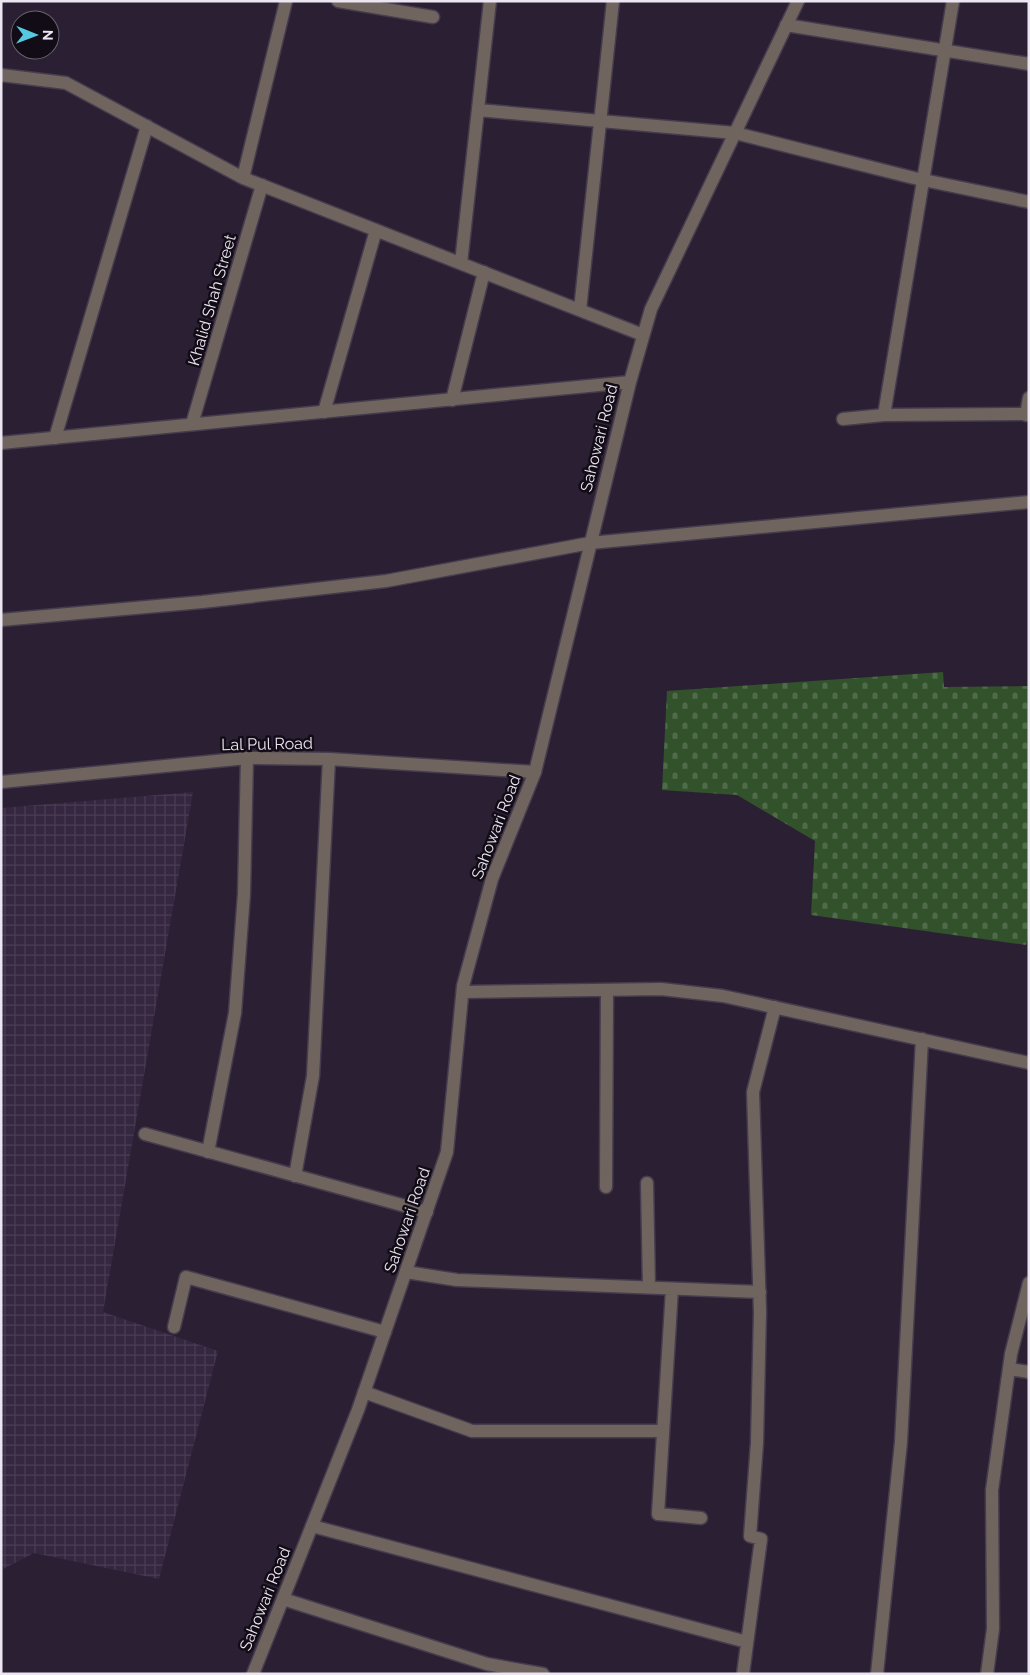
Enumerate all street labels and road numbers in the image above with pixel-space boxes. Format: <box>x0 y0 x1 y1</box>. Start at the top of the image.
street label: Khalid Shah Street <box>184 232 240 368</box>
street label: Sahowari Road <box>576 382 622 494</box>
street label: Lal Pul Road <box>221 734 313 754</box>
street label: Sahowari Road <box>467 772 525 882</box>
street label: Sahowari Road <box>380 1165 434 1275</box>
street label: Sahowari Road <box>236 1544 294 1654</box>

